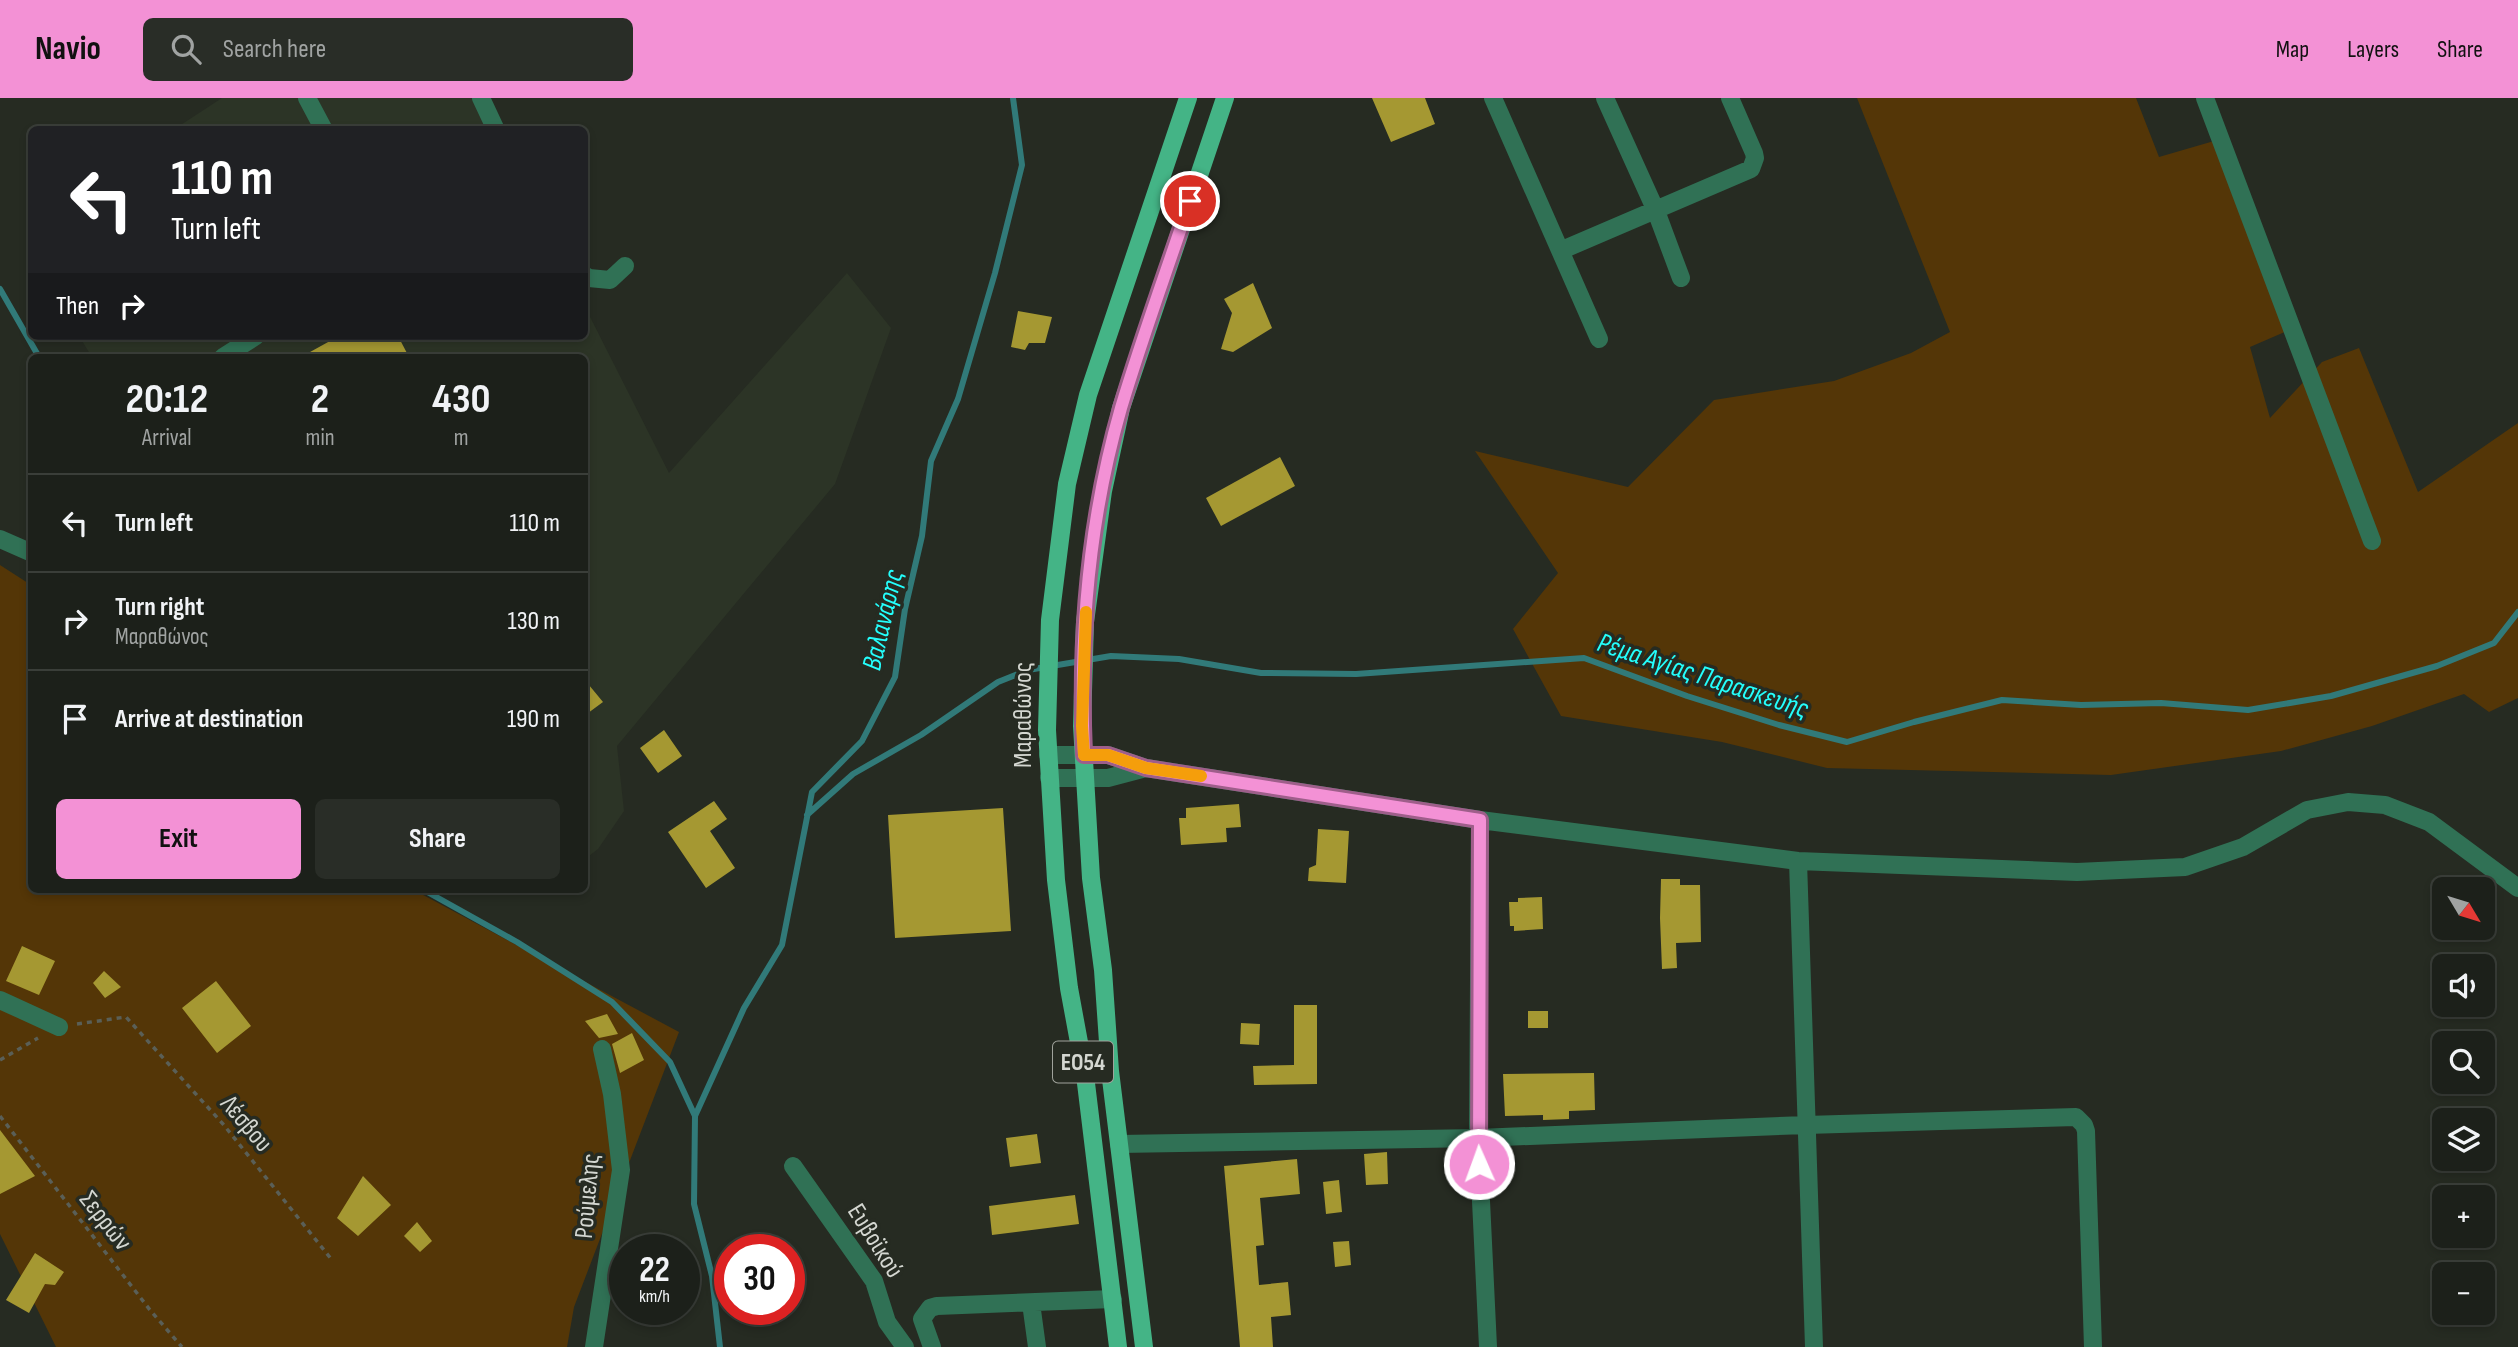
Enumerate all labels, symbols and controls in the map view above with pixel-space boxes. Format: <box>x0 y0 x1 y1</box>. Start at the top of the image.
search box <box>143 18 633 81</box>
text: Navio <box>35 29 101 69</box>
icon: search <box>167 30 205 68</box>
text: Search here <box>223 34 326 65</box>
text: Map <box>2276 35 2309 64</box>
text: Layers <box>2347 35 2399 64</box>
text: Share <box>2437 35 2483 64</box>
text: 110 m <box>171 150 273 209</box>
icon: left <box>56 154 147 245</box>
pin <box>1160 171 1220 231</box>
icon: arrive <box>1171 182 1209 220</box>
text: Turn left <box>171 210 261 249</box>
icon: right <box>113 287 151 325</box>
text: Then <box>56 291 99 322</box>
text: 20:12 <box>126 374 208 425</box>
text: 2 <box>311 374 329 425</box>
text: 430 <box>432 374 490 425</box>
text: Arrival <box>142 424 192 452</box>
text: min <box>306 424 335 452</box>
text: m <box>454 424 469 452</box>
icon: left <box>56 504 94 542</box>
text: Turn left <box>115 508 193 539</box>
text: 110 m <box>509 508 560 539</box>
water label: Βαλανάρης <box>855 566 911 674</box>
text: Turn right <box>115 592 204 623</box>
icon: right <box>56 602 94 640</box>
text: 130 m <box>508 606 560 637</box>
text: Μαραθώνος <box>115 623 209 651</box>
water label: Ρέμα Αγίας Παρασκευής <box>1593 626 1813 726</box>
street label: Μαραθώνος <box>1008 662 1039 768</box>
icon: arrive <box>56 700 94 738</box>
text: Arrive at destination <box>115 704 303 735</box>
text: 190 m <box>507 704 560 735</box>
button: Exit <box>56 799 301 879</box>
button: Share <box>315 799 560 879</box>
north arrow <box>2432 877 2496 940</box>
map controls <box>2432 877 2495 1325</box>
button: sound <box>2432 954 2495 1017</box>
button: search <box>2432 1031 2495 1094</box>
road number: ΕΟ54 <box>1053 1042 1113 1082</box>
street label: Λέσβου <box>213 1089 279 1159</box>
button: layers <box>2432 1108 2495 1171</box>
position arrow <box>1442 1127 1516 1201</box>
street label: Ρούμελης <box>569 1152 607 1240</box>
street label: Σερρών <box>72 1185 138 1257</box>
button: + <box>2432 1185 2495 1248</box>
street label: Ευβοϊκού <box>840 1198 910 1284</box>
speed limit sign: 30 <box>714 1234 805 1325</box>
text: 22 <box>639 1249 670 1292</box>
button: − <box>2432 1262 2495 1325</box>
text: km/h <box>639 1286 670 1307</box>

